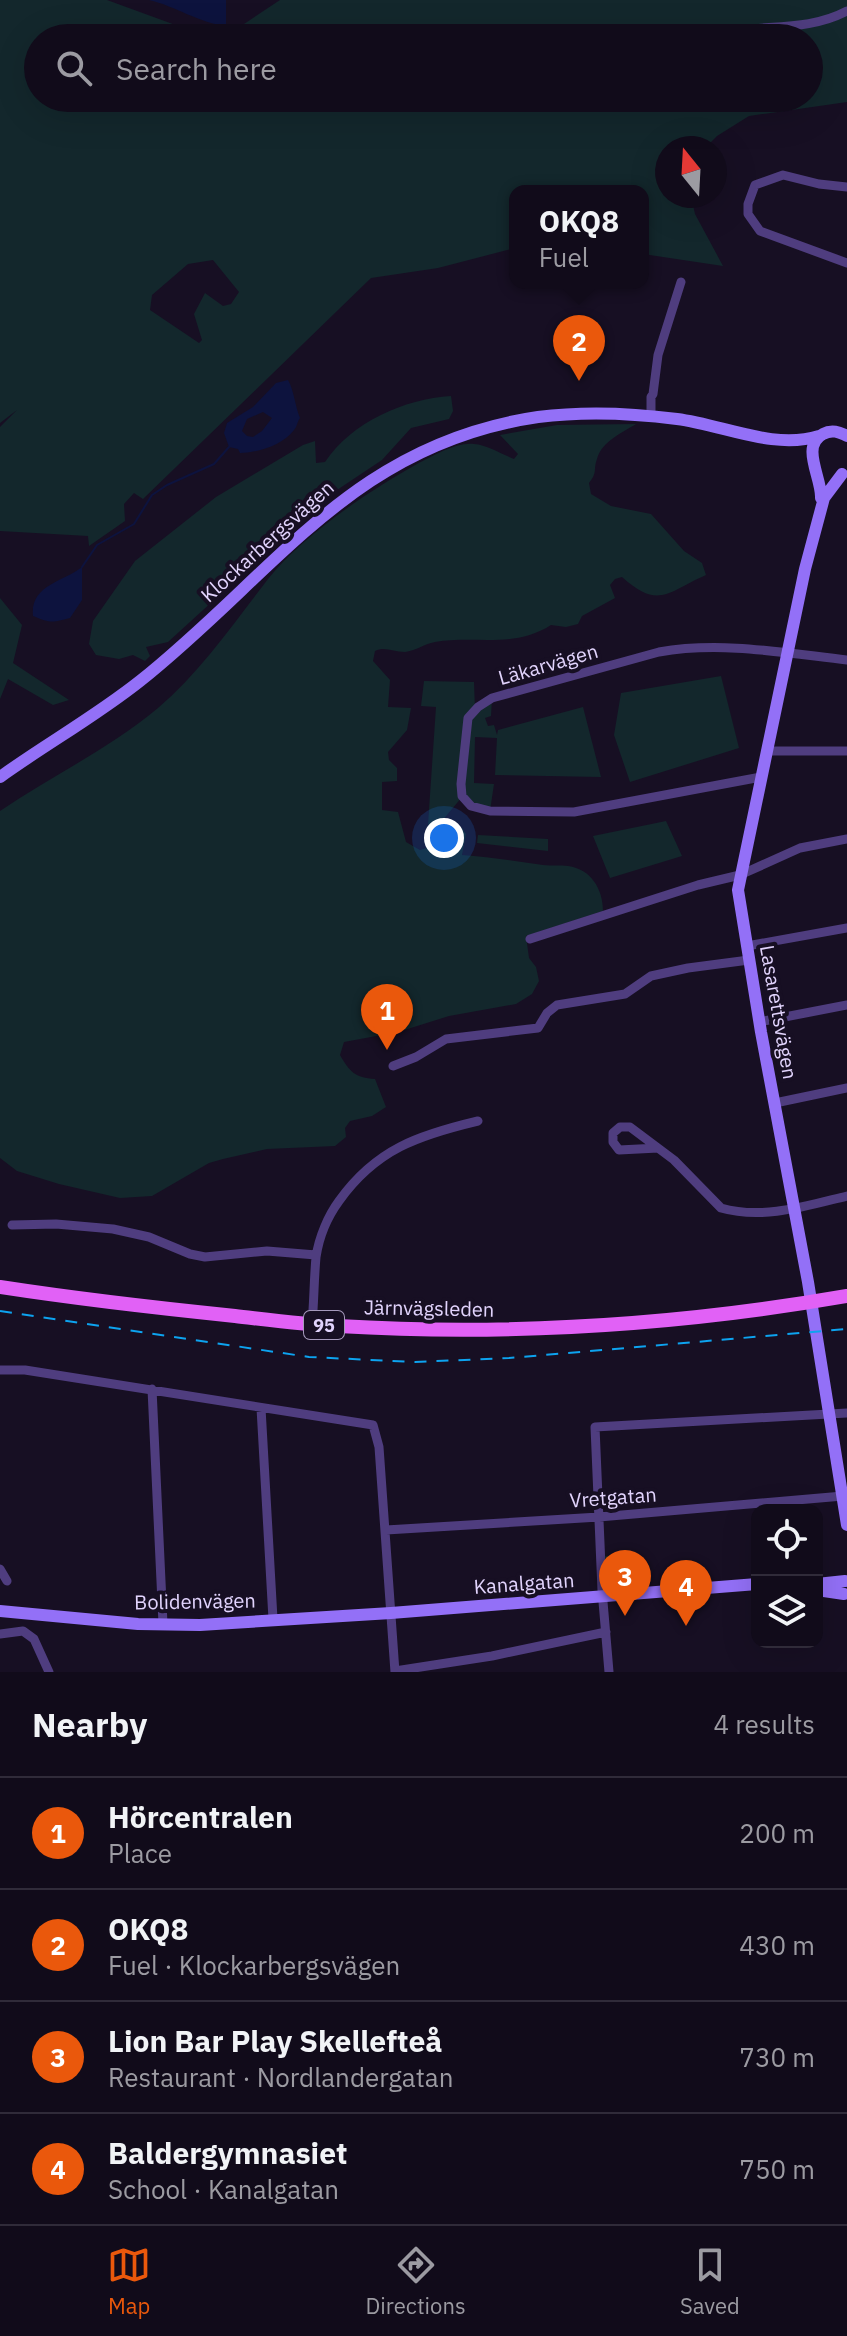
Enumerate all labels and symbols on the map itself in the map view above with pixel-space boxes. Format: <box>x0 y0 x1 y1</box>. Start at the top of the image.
north arrow <box>655 136 727 208</box>
pin: 2 <box>553 315 605 381</box>
street label: Klockarbergsvägen <box>195 474 339 608</box>
street label: Läkarvägen <box>495 637 601 691</box>
your location <box>424 818 464 858</box>
street label: Lasarettsvägen <box>754 943 804 1081</box>
pin: 1 <box>361 984 413 1050</box>
street label: Järnvägsleden <box>364 1293 494 1323</box>
road number: 95 <box>304 1311 344 1339</box>
street label: Vretgatan <box>569 1480 657 1514</box>
pin: 3 <box>599 1550 651 1616</box>
pin: 4 <box>660 1560 712 1626</box>
street label: Kanalgatan <box>473 1566 575 1600</box>
street label: Bolidenvägen <box>134 1586 256 1616</box>

